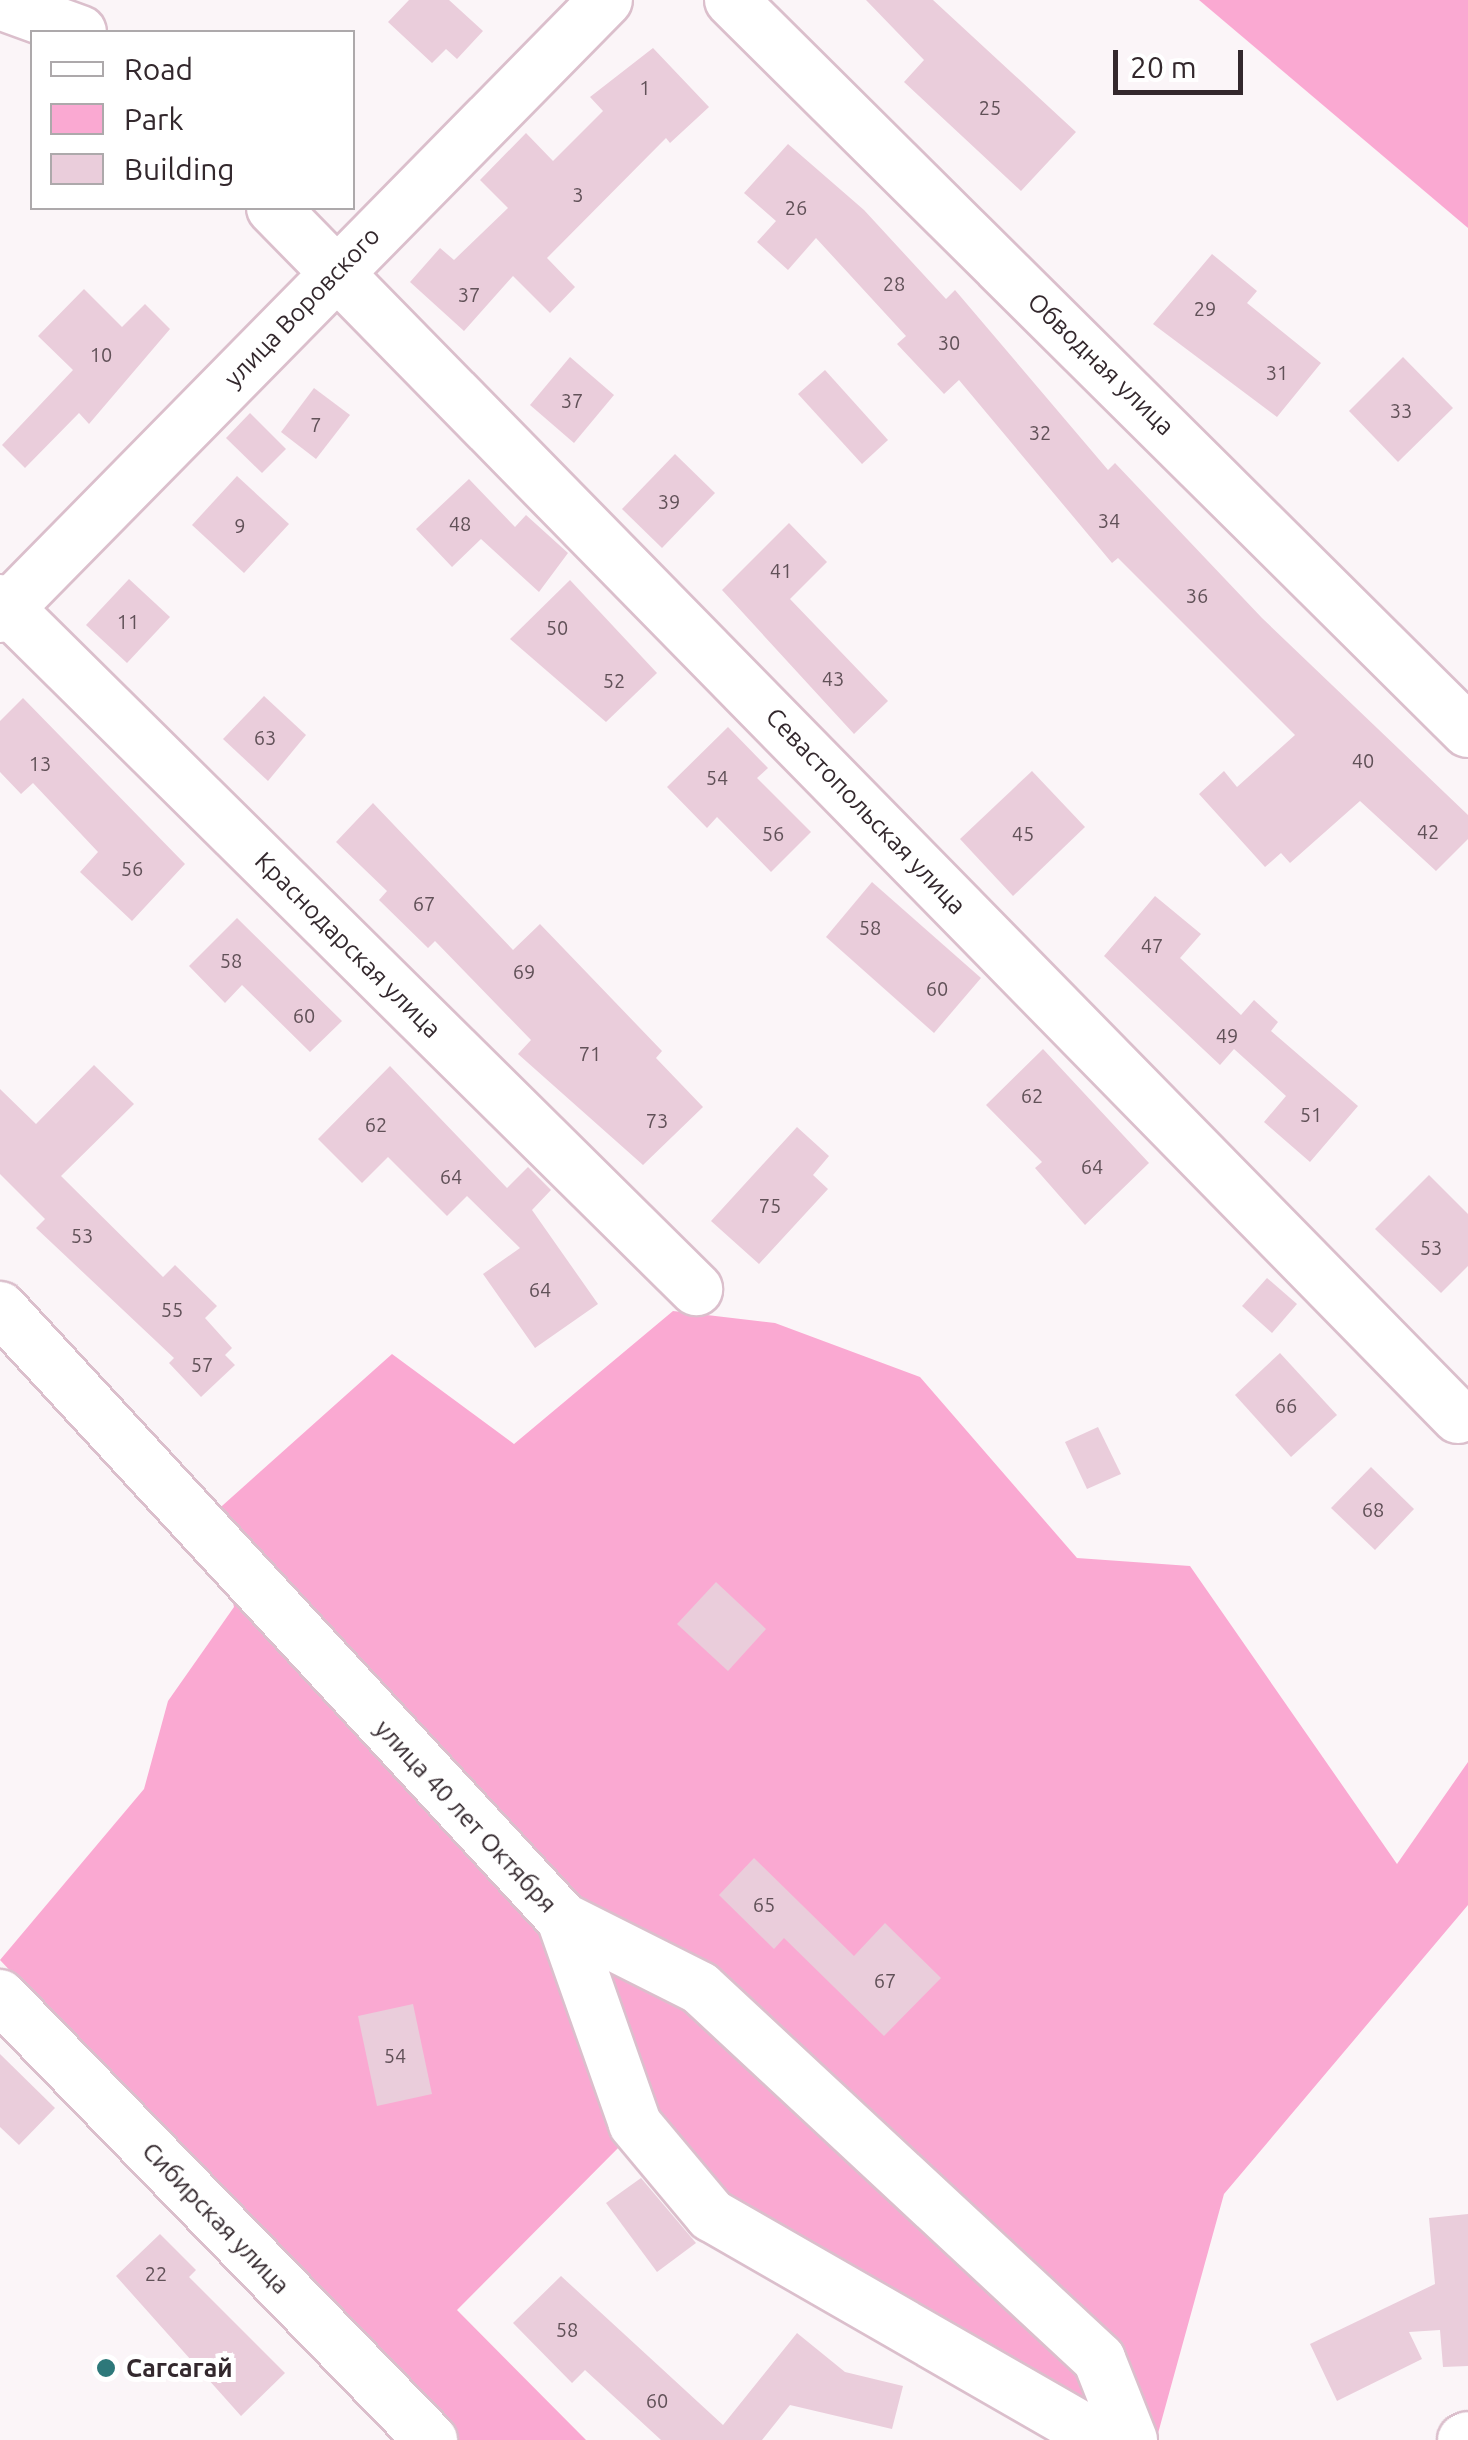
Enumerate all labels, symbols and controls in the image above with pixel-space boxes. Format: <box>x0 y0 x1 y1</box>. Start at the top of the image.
legend <box>30 30 355 210</box>
scale bar <box>1118 30 1248 92</box>
text: 20 m <box>1130 50 1197 84</box>
text: Road <box>124 52 193 86</box>
house number: 1 <box>639 75 651 99</box>
house number: 25 <box>979 95 1001 119</box>
text: Park <box>124 102 184 136</box>
text: Building <box>124 152 235 186</box>
house number: 3 <box>572 182 584 206</box>
house number: 26 <box>785 195 807 219</box>
street label: улица Воровского <box>218 221 386 393</box>
house number: 28 <box>883 271 905 295</box>
house number: 37 <box>458 282 480 306</box>
street label: Обводная улица <box>1021 286 1181 442</box>
house number: 29 <box>1194 296 1216 320</box>
house number: 30 <box>938 330 960 354</box>
house number: 10 <box>90 342 112 366</box>
house number: 31 <box>1266 360 1288 384</box>
house number: 37 <box>561 388 583 412</box>
house number: 33 <box>1390 398 1412 422</box>
house number: 7 <box>310 412 322 436</box>
house number: 32 <box>1029 420 1051 444</box>
house number: 39 <box>658 489 680 513</box>
house number: 34 <box>1098 508 1120 532</box>
house number: 48 <box>449 511 471 535</box>
house number: 9 <box>234 513 246 537</box>
house number: 41 <box>770 558 792 582</box>
house number: 36 <box>1186 583 1208 607</box>
house number: 11 <box>117 609 139 633</box>
house number: 50 <box>546 615 568 639</box>
house number: 43 <box>822 666 844 690</box>
house number: 52 <box>603 668 625 692</box>
street label: Севастопольская улица <box>760 702 972 920</box>
house number: 63 <box>254 725 276 749</box>
house number: 40 <box>1352 748 1374 772</box>
house number: 13 <box>29 751 51 775</box>
house number: 54 <box>706 765 728 789</box>
house number: 42 <box>1417 819 1439 843</box>
house number: 56 <box>762 821 784 845</box>
house number: 45 <box>1012 821 1034 845</box>
street label: Краснодарская улица <box>249 846 447 1044</box>
house number: 56 <box>121 856 143 880</box>
house number: 67 <box>413 891 435 915</box>
house number: 58 <box>859 915 881 939</box>
house number: 47 <box>1141 933 1163 957</box>
house number: 58 <box>220 948 242 972</box>
house number: 69 <box>513 959 535 983</box>
house number: 60 <box>926 976 948 1000</box>
house number: 60 <box>293 1003 315 1027</box>
house number: 49 <box>1216 1023 1238 1047</box>
house number: 71 <box>579 1041 601 1065</box>
house number: 62 <box>1021 1083 1043 1107</box>
house number: 51 <box>1300 1102 1322 1126</box>
house number: 73 <box>646 1108 668 1132</box>
house number: 62 <box>365 1112 387 1136</box>
house number: 64 <box>1081 1154 1103 1178</box>
house number: 64 <box>440 1164 462 1188</box>
house number: 75 <box>759 1193 781 1217</box>
house number: 53 <box>71 1223 93 1247</box>
house number: 53 <box>1420 1235 1442 1259</box>
house number: 64 <box>529 1277 551 1301</box>
house number: 55 <box>161 1297 183 1321</box>
house number: 57 <box>191 1352 213 1376</box>
house number: 66 <box>1275 1393 1297 1417</box>
house number: 68 <box>1362 1497 1384 1521</box>
street label: улица 40 лет Октября <box>369 1713 563 1919</box>
house number: 65 <box>753 1892 775 1916</box>
house number: 67 <box>874 1968 896 1992</box>
house number: 54 <box>384 2043 406 2067</box>
street label: Сибирская улица <box>136 2136 296 2300</box>
house number: 22 <box>145 2261 167 2285</box>
house number: 58 <box>556 2317 578 2341</box>
place label: Сагсагай <box>126 2353 233 2383</box>
marker: Сагсагай <box>95 2357 117 2379</box>
house number: 60 <box>646 2388 668 2412</box>

